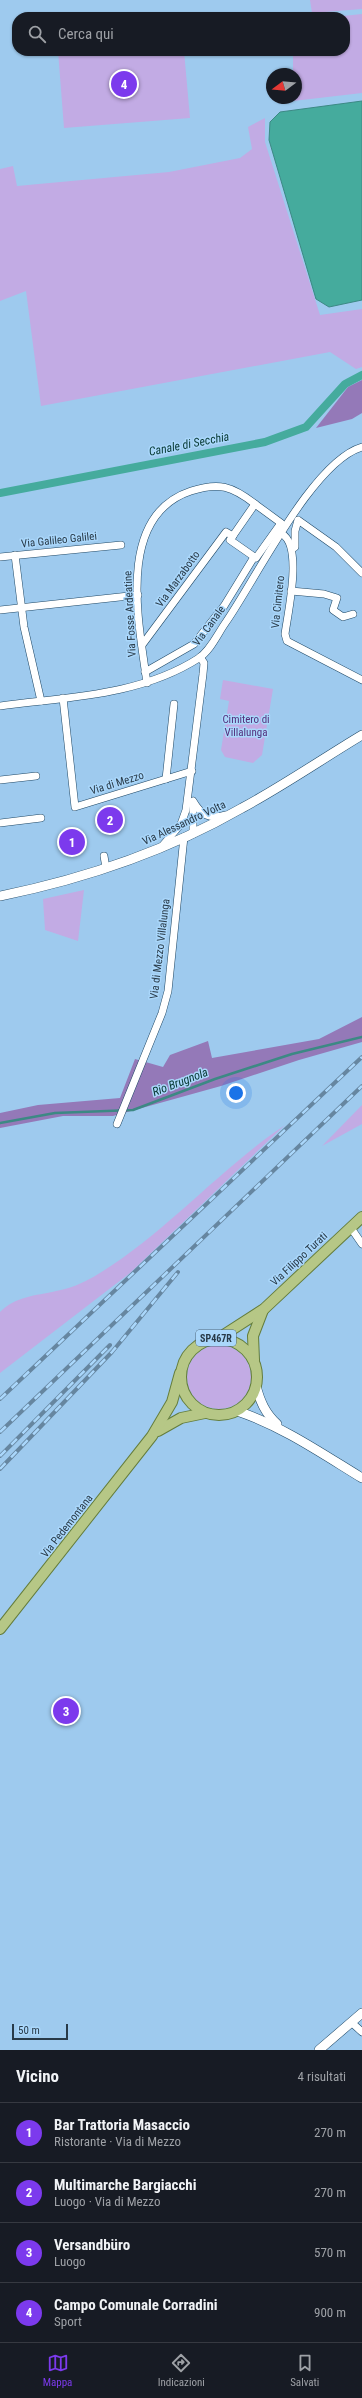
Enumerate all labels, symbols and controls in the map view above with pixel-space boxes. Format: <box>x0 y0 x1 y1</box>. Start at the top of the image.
search box <box>12 12 350 56</box>
icon: search <box>26 23 48 45</box>
text: Cerca qui <box>58 25 114 43</box>
north arrow <box>266 68 302 104</box>
pin: 4 <box>111 69 137 99</box>
water label: Canale di Secchia <box>148 429 230 459</box>
street label: Via Galileo Galilei <box>20 530 98 550</box>
street label: Via Marzabotto <box>153 548 203 610</box>
street label: Via Fosse Ardeatine <box>121 570 139 658</box>
street label: Via Cimitero <box>269 574 287 629</box>
street label: Via Canale <box>190 603 228 649</box>
park label: Cimitero di Villalunga <box>222 713 270 739</box>
street label: Via di Mezzo <box>89 769 146 797</box>
street label: Via Alessandro Volta <box>140 798 228 848</box>
pin: 2 <box>97 805 123 835</box>
pin: 1 <box>59 827 85 857</box>
street label: Via di Mezzo Villalunga <box>147 898 173 1000</box>
water label: Rio Brugnola <box>150 1065 210 1099</box>
your location <box>226 1083 246 1103</box>
street label: Via Filippo Turati <box>268 1229 330 1289</box>
road number: SP467R <box>196 1330 236 1346</box>
street label: Via Pedemontana <box>38 1492 96 1560</box>
pin: 3 <box>53 1696 79 1726</box>
scale bar <box>12 2022 68 2041</box>
text: 50 m <box>18 2024 40 2037</box>
text: Vicino <box>16 2066 59 2086</box>
text: 4 risultati <box>298 2069 346 2084</box>
text: Bar Trattoria Masaccio <box>54 2116 190 2134</box>
text: 1 <box>26 2125 32 2140</box>
text: 270 m <box>314 2125 346 2140</box>
text: Ristorante · Via di Mezzo <box>54 2134 181 2149</box>
text: Multimarche Bargiacchi <box>54 2176 197 2194</box>
text: 2 <box>26 2185 32 2200</box>
text: 270 m <box>314 2185 346 2200</box>
text: Luogo · Via di Mezzo <box>54 2194 160 2209</box>
text: Versandbüro <box>54 2236 130 2254</box>
text: 3 <box>26 2245 32 2260</box>
text: 570 m <box>314 2245 346 2260</box>
text: Luogo <box>54 2254 86 2269</box>
text: Campo Comunale Corradini <box>54 2296 218 2314</box>
text: 4 <box>26 2305 32 2320</box>
text: 900 m <box>314 2305 346 2320</box>
text: Sport <box>54 2314 82 2329</box>
tab: Mappa <box>43 2352 72 2389</box>
tab: Indicazioni <box>158 2352 205 2389</box>
tab: Salvati <box>290 2352 319 2389</box>

